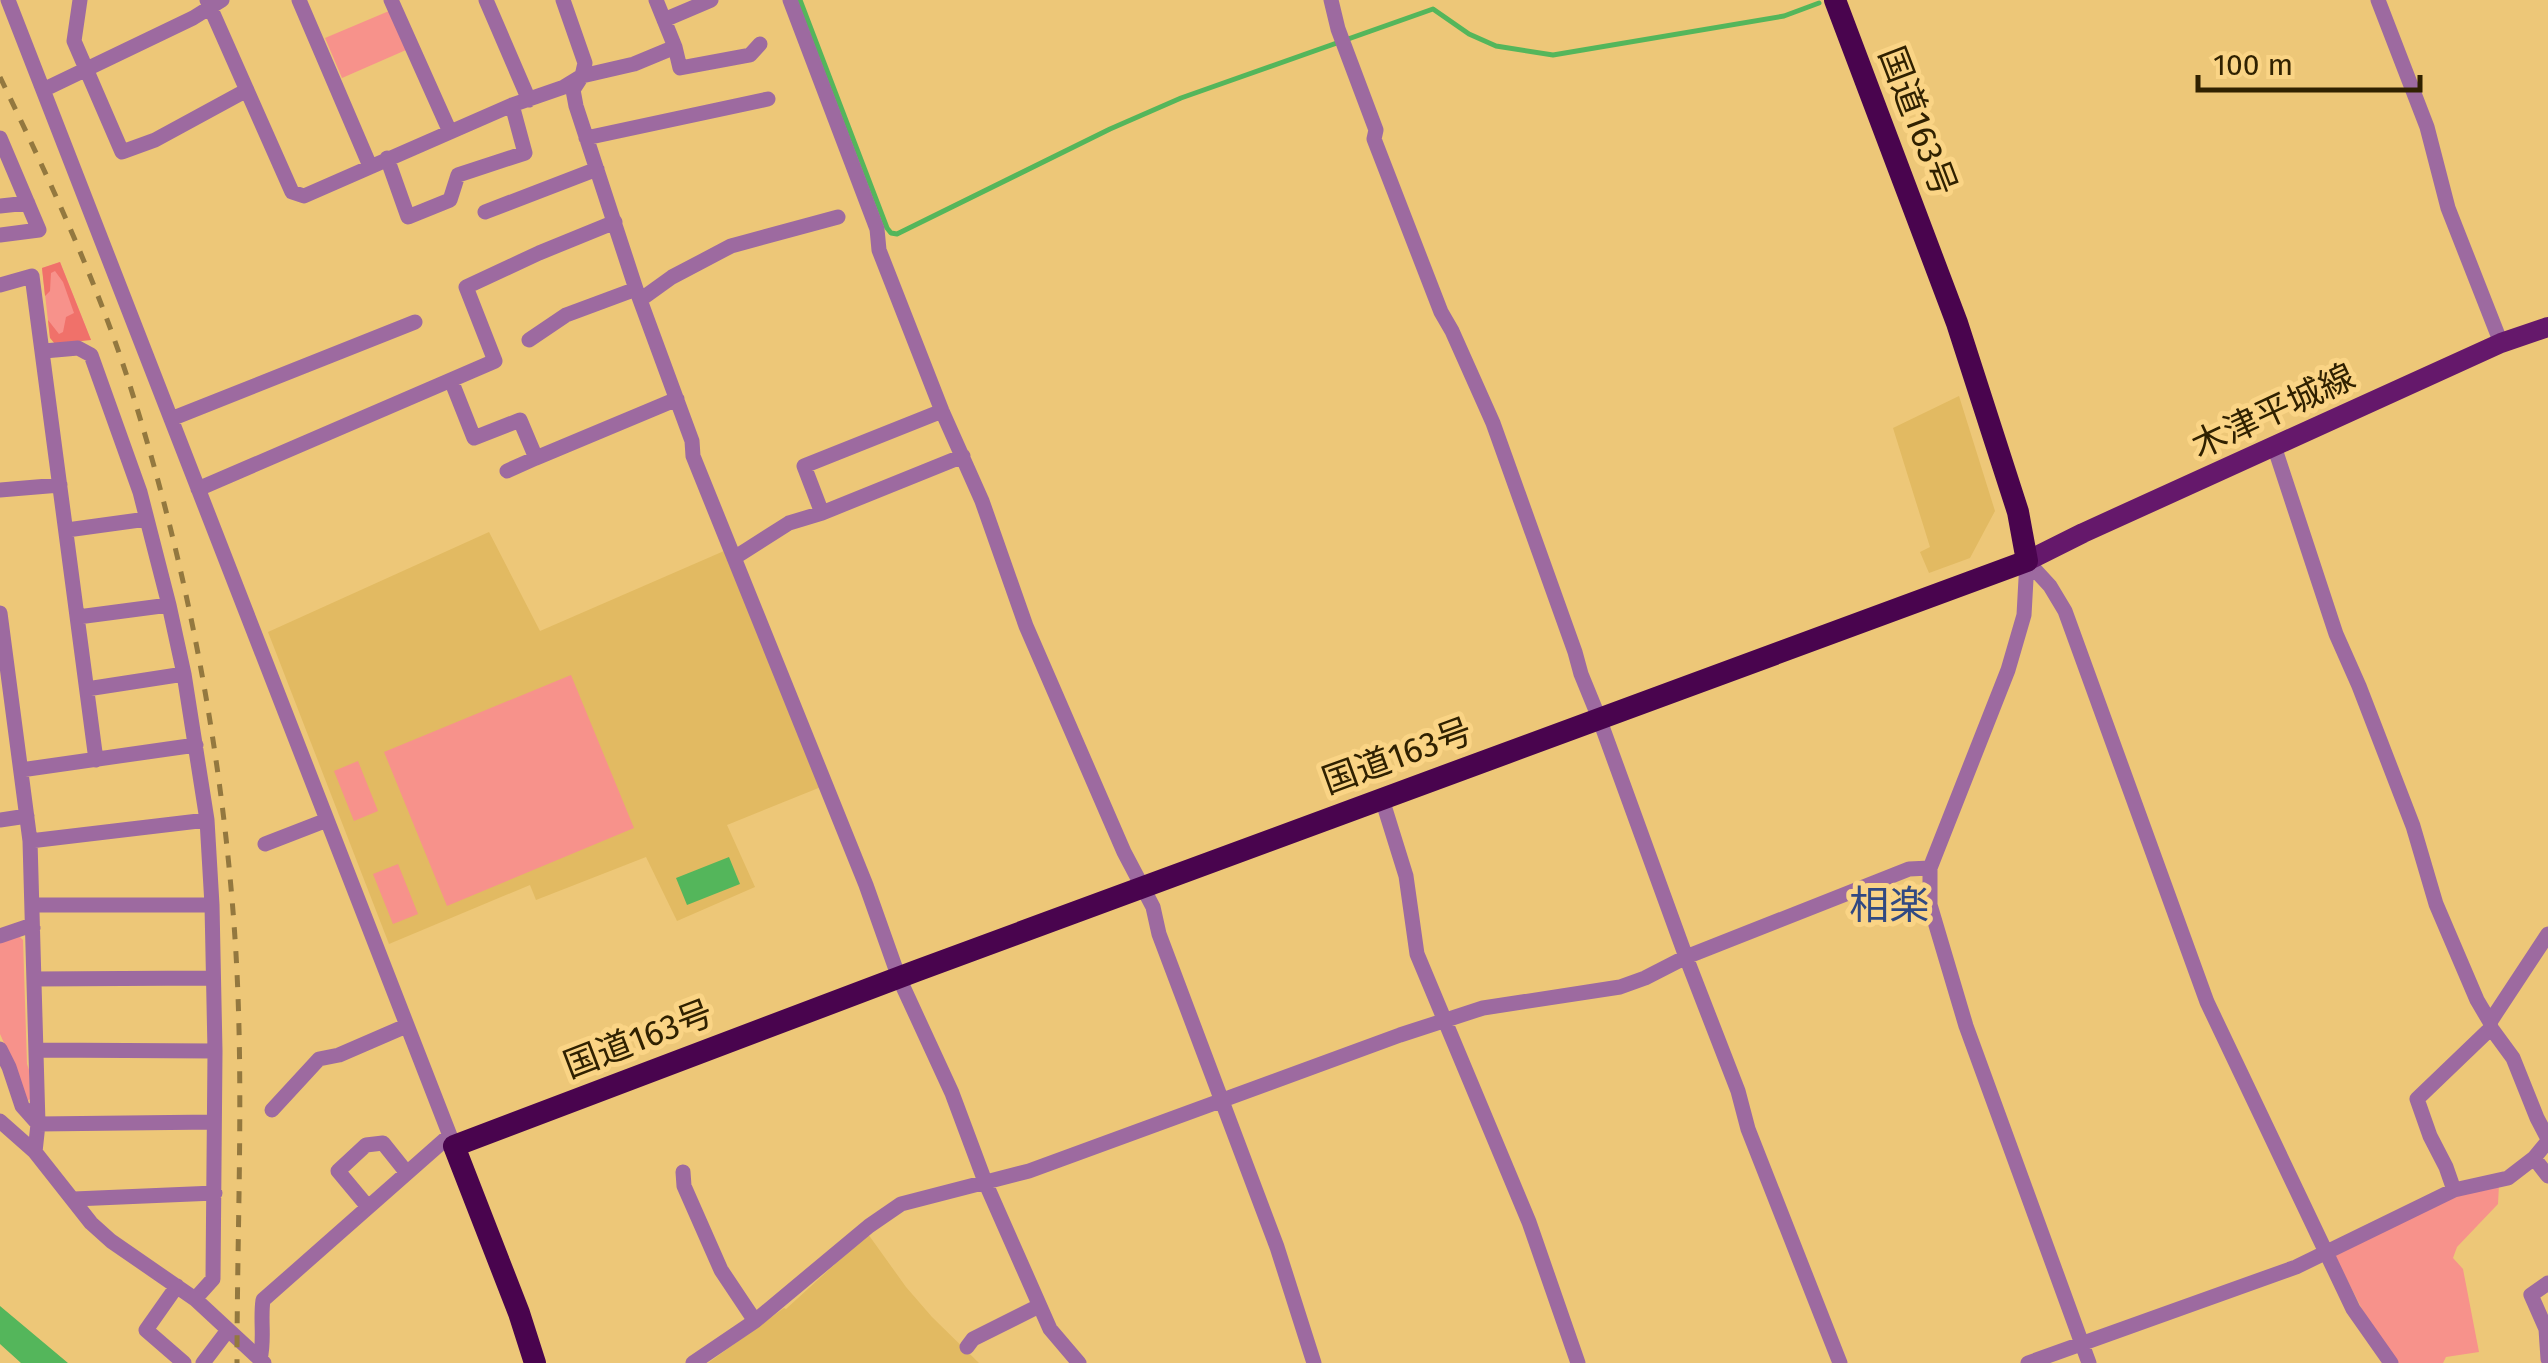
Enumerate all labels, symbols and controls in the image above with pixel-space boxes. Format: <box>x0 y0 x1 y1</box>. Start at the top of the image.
scale bar <box>2198 30 2420 92</box>
street label: 国道163号 <box>1870 41 1966 201</box>
text: 100 m <box>2213 47 2293 83</box>
street label: 木津平城線 <box>2185 355 2361 467</box>
street label: 国道163号 <box>1317 710 1477 802</box>
district label: 相楽 <box>1849 882 1929 930</box>
street label: 国道163号 <box>558 991 718 1087</box>

